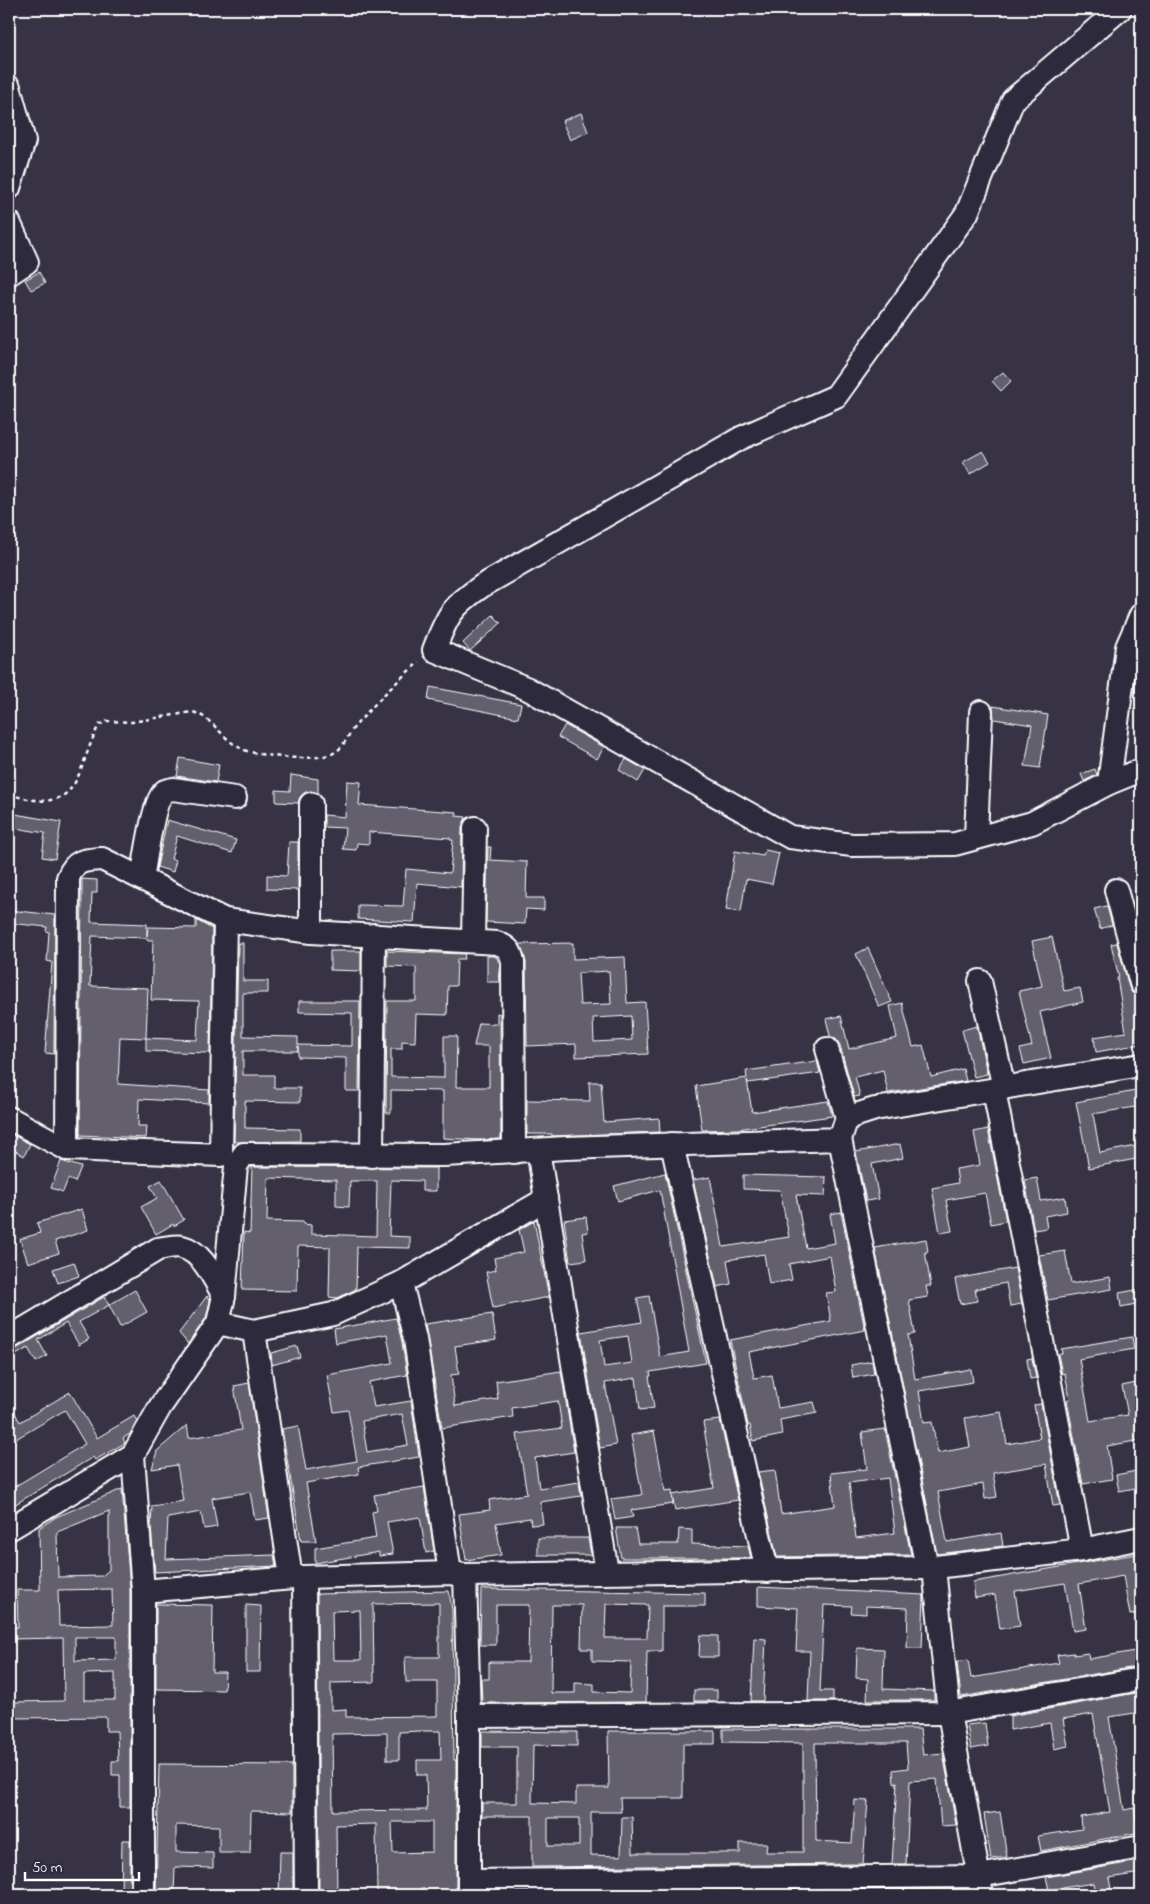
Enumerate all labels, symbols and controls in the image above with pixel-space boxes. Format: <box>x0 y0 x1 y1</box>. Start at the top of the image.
scale bar <box>25 1849 139 1881</box>
text: 50 m <box>32 1857 63 1879</box>

